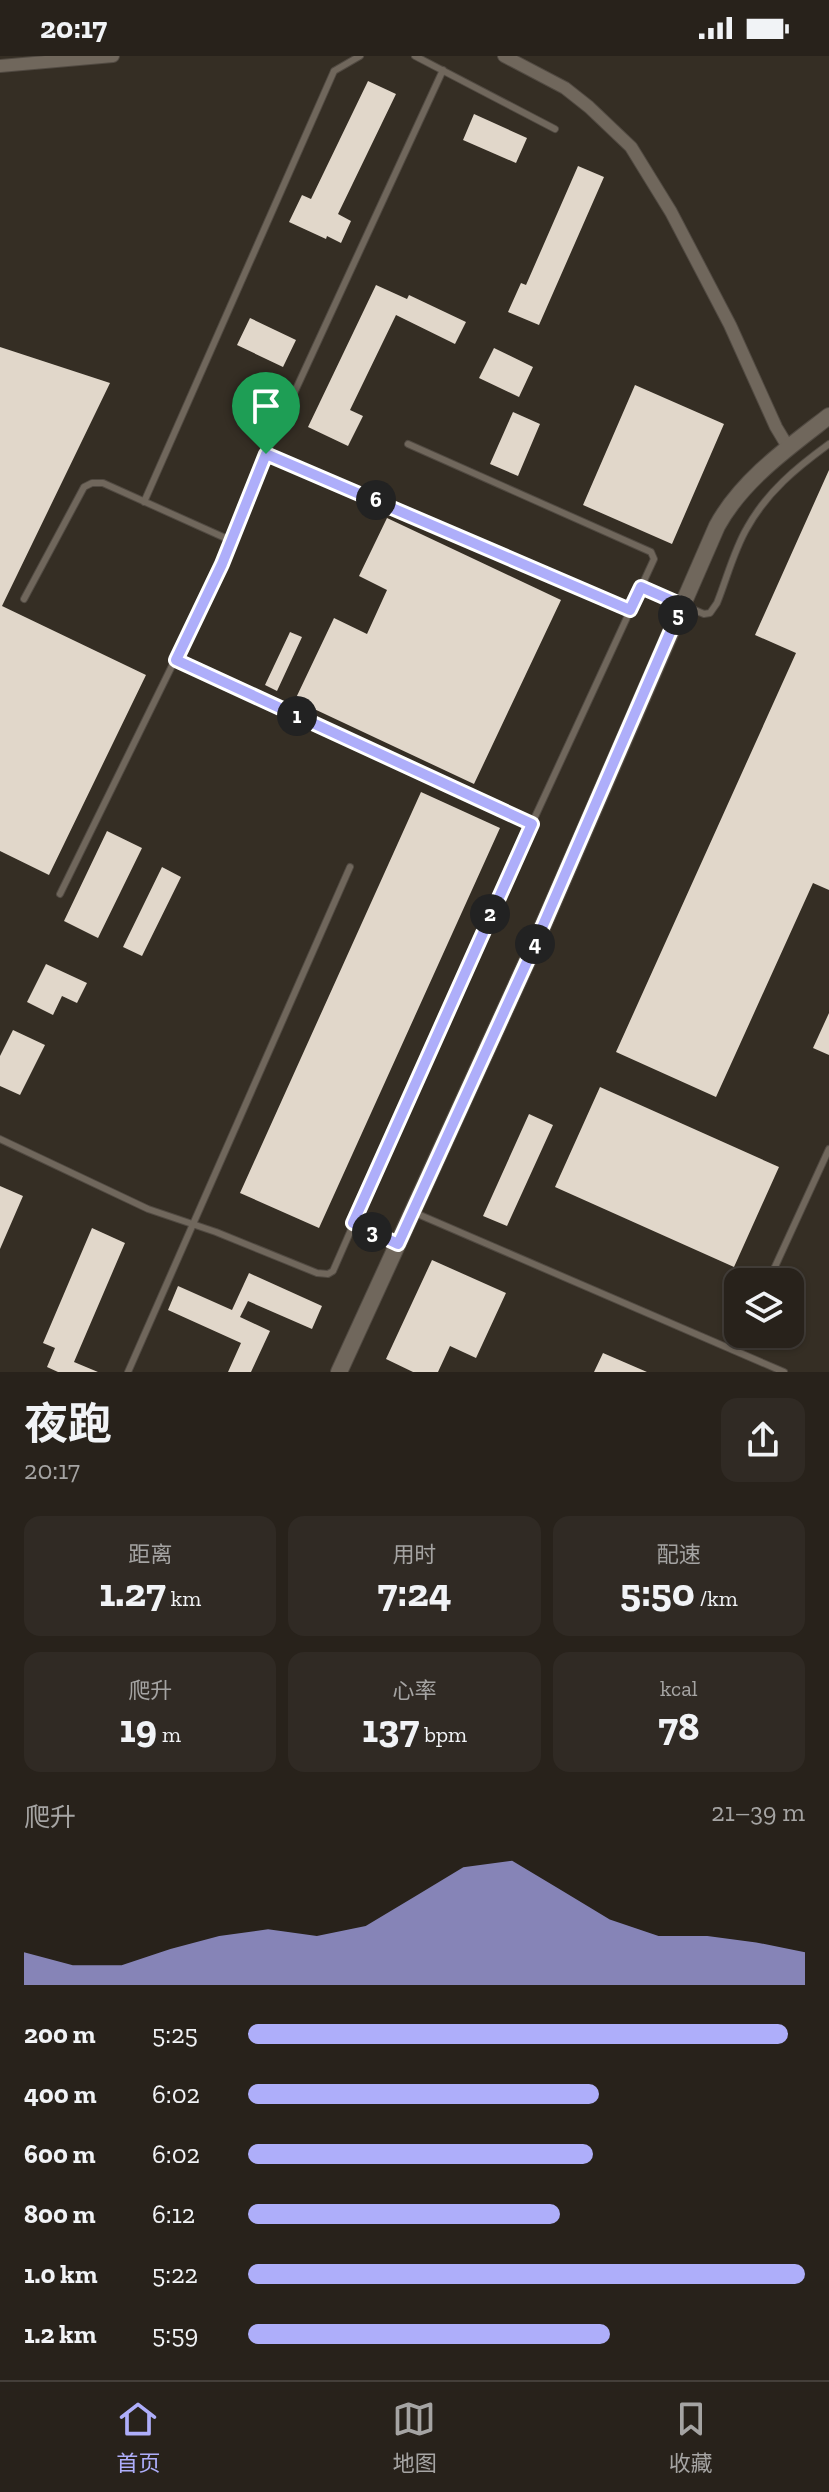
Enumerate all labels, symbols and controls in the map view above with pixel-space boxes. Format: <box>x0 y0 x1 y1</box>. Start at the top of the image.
text: 20:17 <box>40 10 107 46</box>
pin <box>232 372 300 454</box>
icon: arrive <box>244 384 288 428</box>
pin: 6 <box>356 480 396 520</box>
text: 6 <box>370 486 382 513</box>
pin: 5 <box>658 595 698 635</box>
text: 5 <box>672 601 684 628</box>
pin: 1 <box>277 696 317 736</box>
text: 1 <box>293 702 301 729</box>
pin: 2 <box>470 894 510 934</box>
text: 2 <box>484 900 496 927</box>
pin: 4 <box>515 924 555 964</box>
text: 4 <box>529 930 541 957</box>
pin: 3 <box>352 1212 392 1252</box>
text: 3 <box>366 1218 378 1245</box>
map controls <box>724 1268 804 1348</box>
button: layers <box>724 1268 804 1348</box>
text: 夜跑 <box>24 1397 112 1450</box>
button: share <box>721 1398 805 1482</box>
text: 20:17 <box>24 1454 80 1486</box>
text: 距离 <box>128 1541 172 1568</box>
text: 用时 <box>392 1541 437 1568</box>
text: 配速 <box>657 1541 701 1568</box>
text: 1.27 <box>99 1568 166 1616</box>
text: 7:24 <box>377 1568 451 1616</box>
text: 5:50 <box>620 1568 695 1616</box>
text: km <box>166 1585 201 1612</box>
text: /km <box>695 1585 738 1612</box>
text: kcal <box>660 1675 698 1702</box>
text: 爬升 <box>128 1677 172 1704</box>
text: 心率 <box>392 1677 437 1704</box>
text: 78 <box>658 1702 700 1750</box>
text: 19 <box>119 1704 157 1752</box>
text: 137 <box>362 1704 419 1752</box>
text: m <box>157 1721 181 1748</box>
text: bpm <box>419 1721 467 1748</box>
text: 21–39 m <box>711 1796 805 1828</box>
text: 爬升 <box>24 1801 76 1833</box>
text: 200 m <box>24 2018 96 2050</box>
text: 5:25 <box>152 2018 198 2050</box>
text: 400 m <box>24 2078 96 2110</box>
text: 6:02 <box>152 2078 200 2110</box>
text: 600 m <box>24 2138 96 2170</box>
text: 6:02 <box>152 2138 200 2170</box>
text: 800 m <box>24 2198 96 2230</box>
text: 6:12 <box>152 2198 195 2230</box>
text: 1.0 km <box>24 2258 97 2290</box>
text: 5:22 <box>152 2258 198 2290</box>
text: 1.2 km <box>24 2318 96 2350</box>
text: 5:59 <box>152 2318 198 2350</box>
tab: 首页 <box>116 2397 160 2477</box>
tab: 地图 <box>392 2397 437 2477</box>
tab: 收藏 <box>669 2397 713 2477</box>

